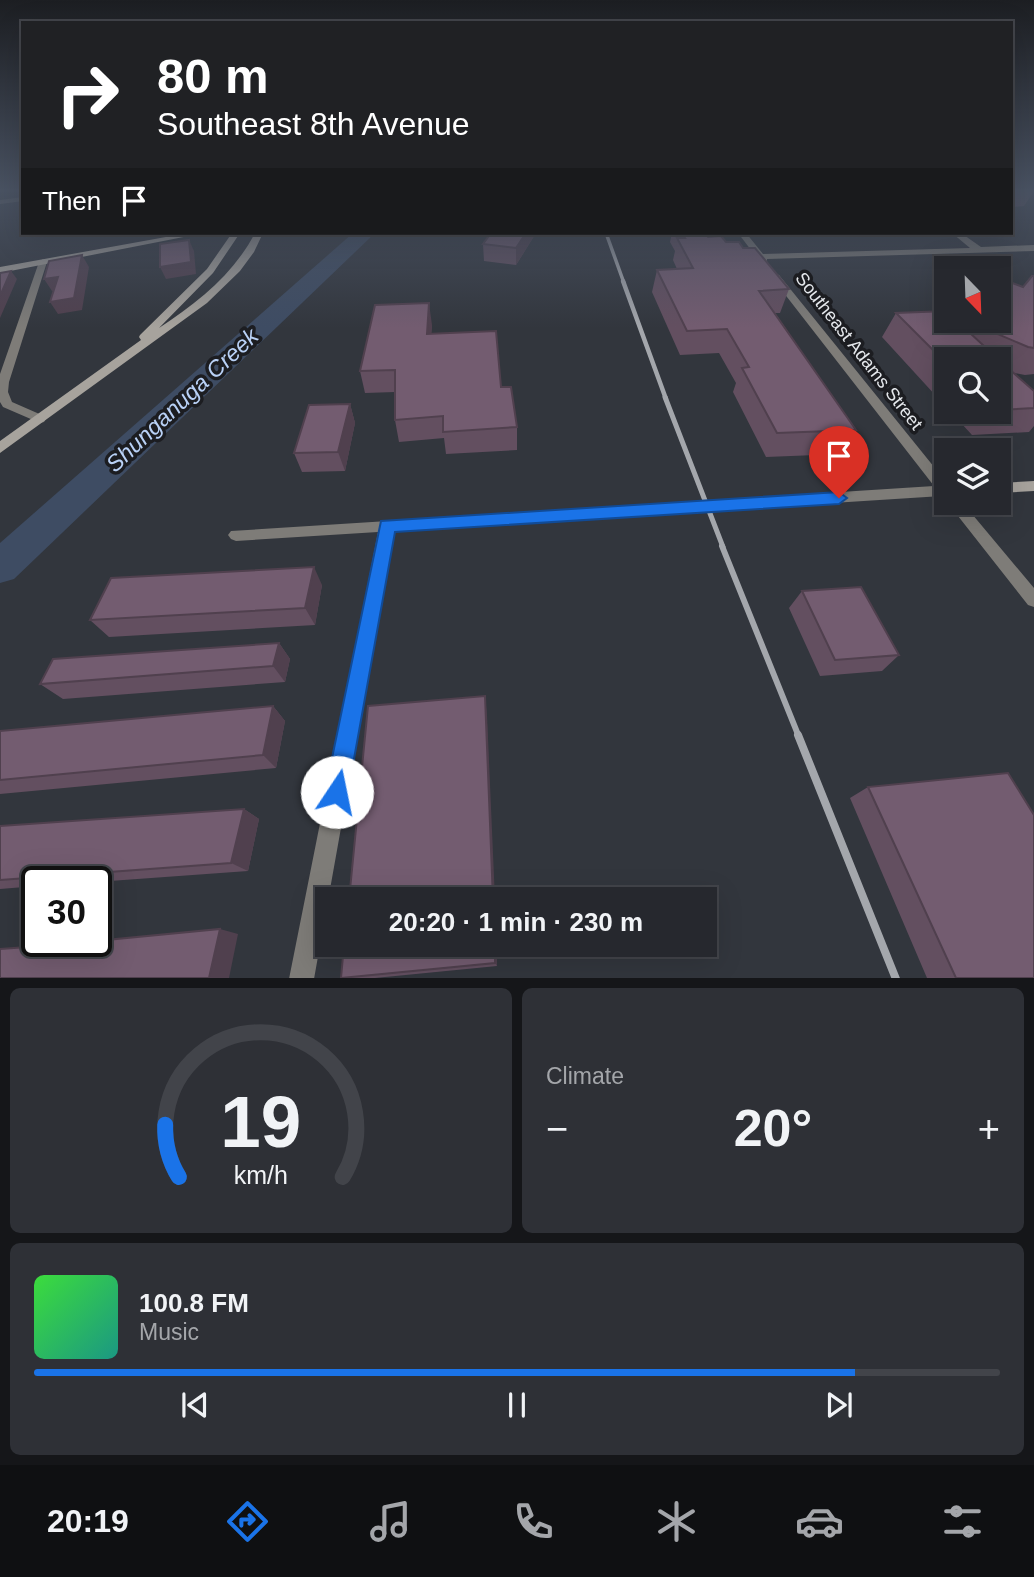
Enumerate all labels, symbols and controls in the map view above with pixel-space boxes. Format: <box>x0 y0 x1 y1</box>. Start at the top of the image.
icon: right <box>42 49 133 140</box>
text: 80 m <box>157 49 269 103</box>
text: Southeast 8th Avenue <box>157 106 470 142</box>
icon: arrive <box>115 182 153 220</box>
text: Then <box>42 186 101 216</box>
north arrow <box>934 256 1012 332</box>
map controls <box>934 256 1011 515</box>
street label: Southeast Adams Street <box>791 268 927 434</box>
water label: Shunganuga Creek <box>101 322 264 477</box>
button: search <box>934 347 1011 424</box>
pin <box>809 426 869 498</box>
icon: arrive <box>820 437 858 475</box>
button: layers <box>934 438 1011 515</box>
position arrow <box>300 755 374 829</box>
speed limit sign: 30 <box>21 866 112 957</box>
text: 20:20 · 1 min · 230 m <box>389 907 643 937</box>
text: Climate <box>546 1063 624 1089</box>
text: 19 <box>221 1081 301 1162</box>
text: 20° <box>734 1099 812 1157</box>
text: − <box>546 1108 568 1150</box>
text: + <box>978 1108 1000 1150</box>
text: km/h <box>234 1160 288 1188</box>
text: 100.8 FM <box>139 1288 249 1318</box>
text: Music <box>139 1319 199 1345</box>
icon: previous <box>176 1386 214 1424</box>
icon: pause <box>498 1386 536 1424</box>
icon: next <box>820 1386 858 1424</box>
icon: directions <box>223 1497 272 1546</box>
icon: music <box>366 1497 415 1546</box>
icon: phone <box>509 1497 558 1546</box>
icon: climate <box>652 1497 701 1546</box>
icon: car <box>795 1497 844 1546</box>
icon: filters <box>938 1497 987 1546</box>
text: 20:19 <box>47 1503 129 1539</box>

